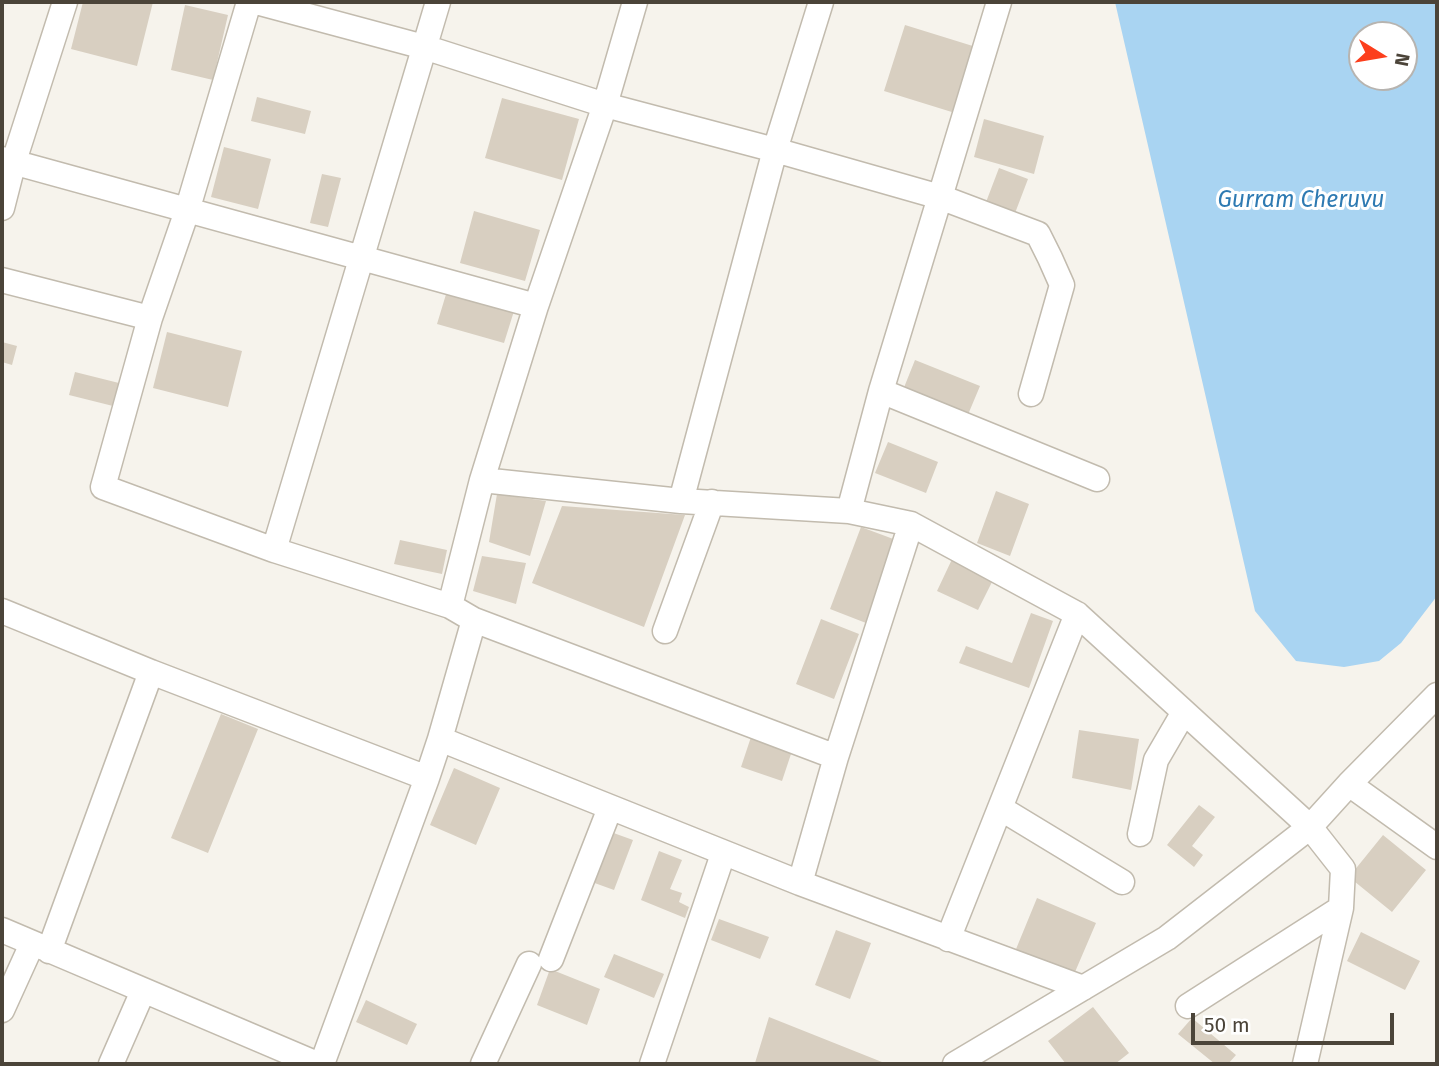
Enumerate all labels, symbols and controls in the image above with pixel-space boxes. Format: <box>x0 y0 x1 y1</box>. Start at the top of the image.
north arrow <box>1348 21 1418 91</box>
text: N <box>1390 51 1415 68</box>
water label: Gurram Cheruvu <box>1217 187 1385 215</box>
scale bar <box>1194 1000 1397 1044</box>
text: 50 m <box>1204 1012 1250 1038</box>

